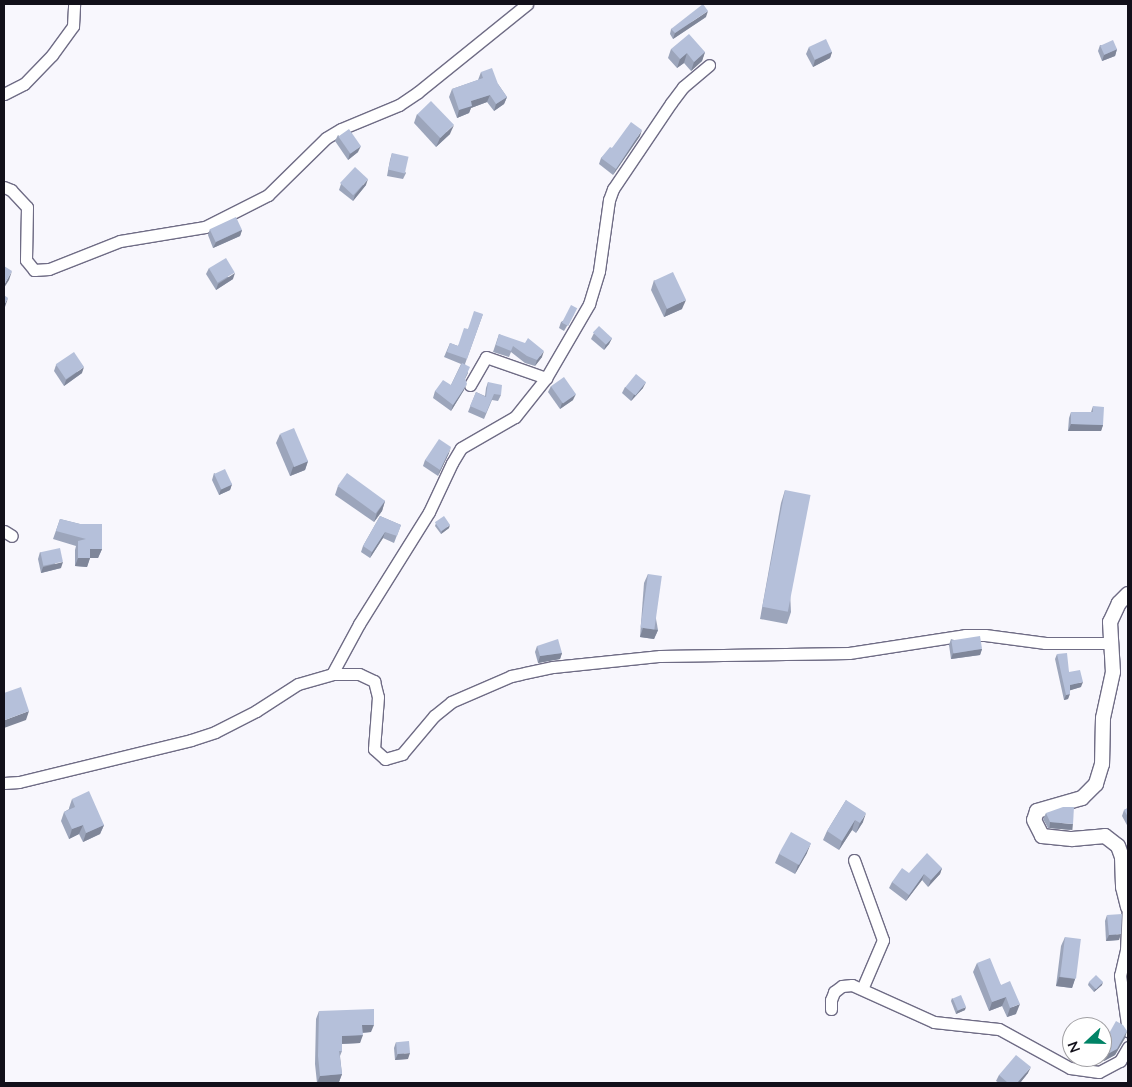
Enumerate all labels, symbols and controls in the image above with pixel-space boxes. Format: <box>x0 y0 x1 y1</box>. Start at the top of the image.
north arrow <box>1062 1017 1112 1067</box>
text: N <box>1064 1039 1083 1055</box>

